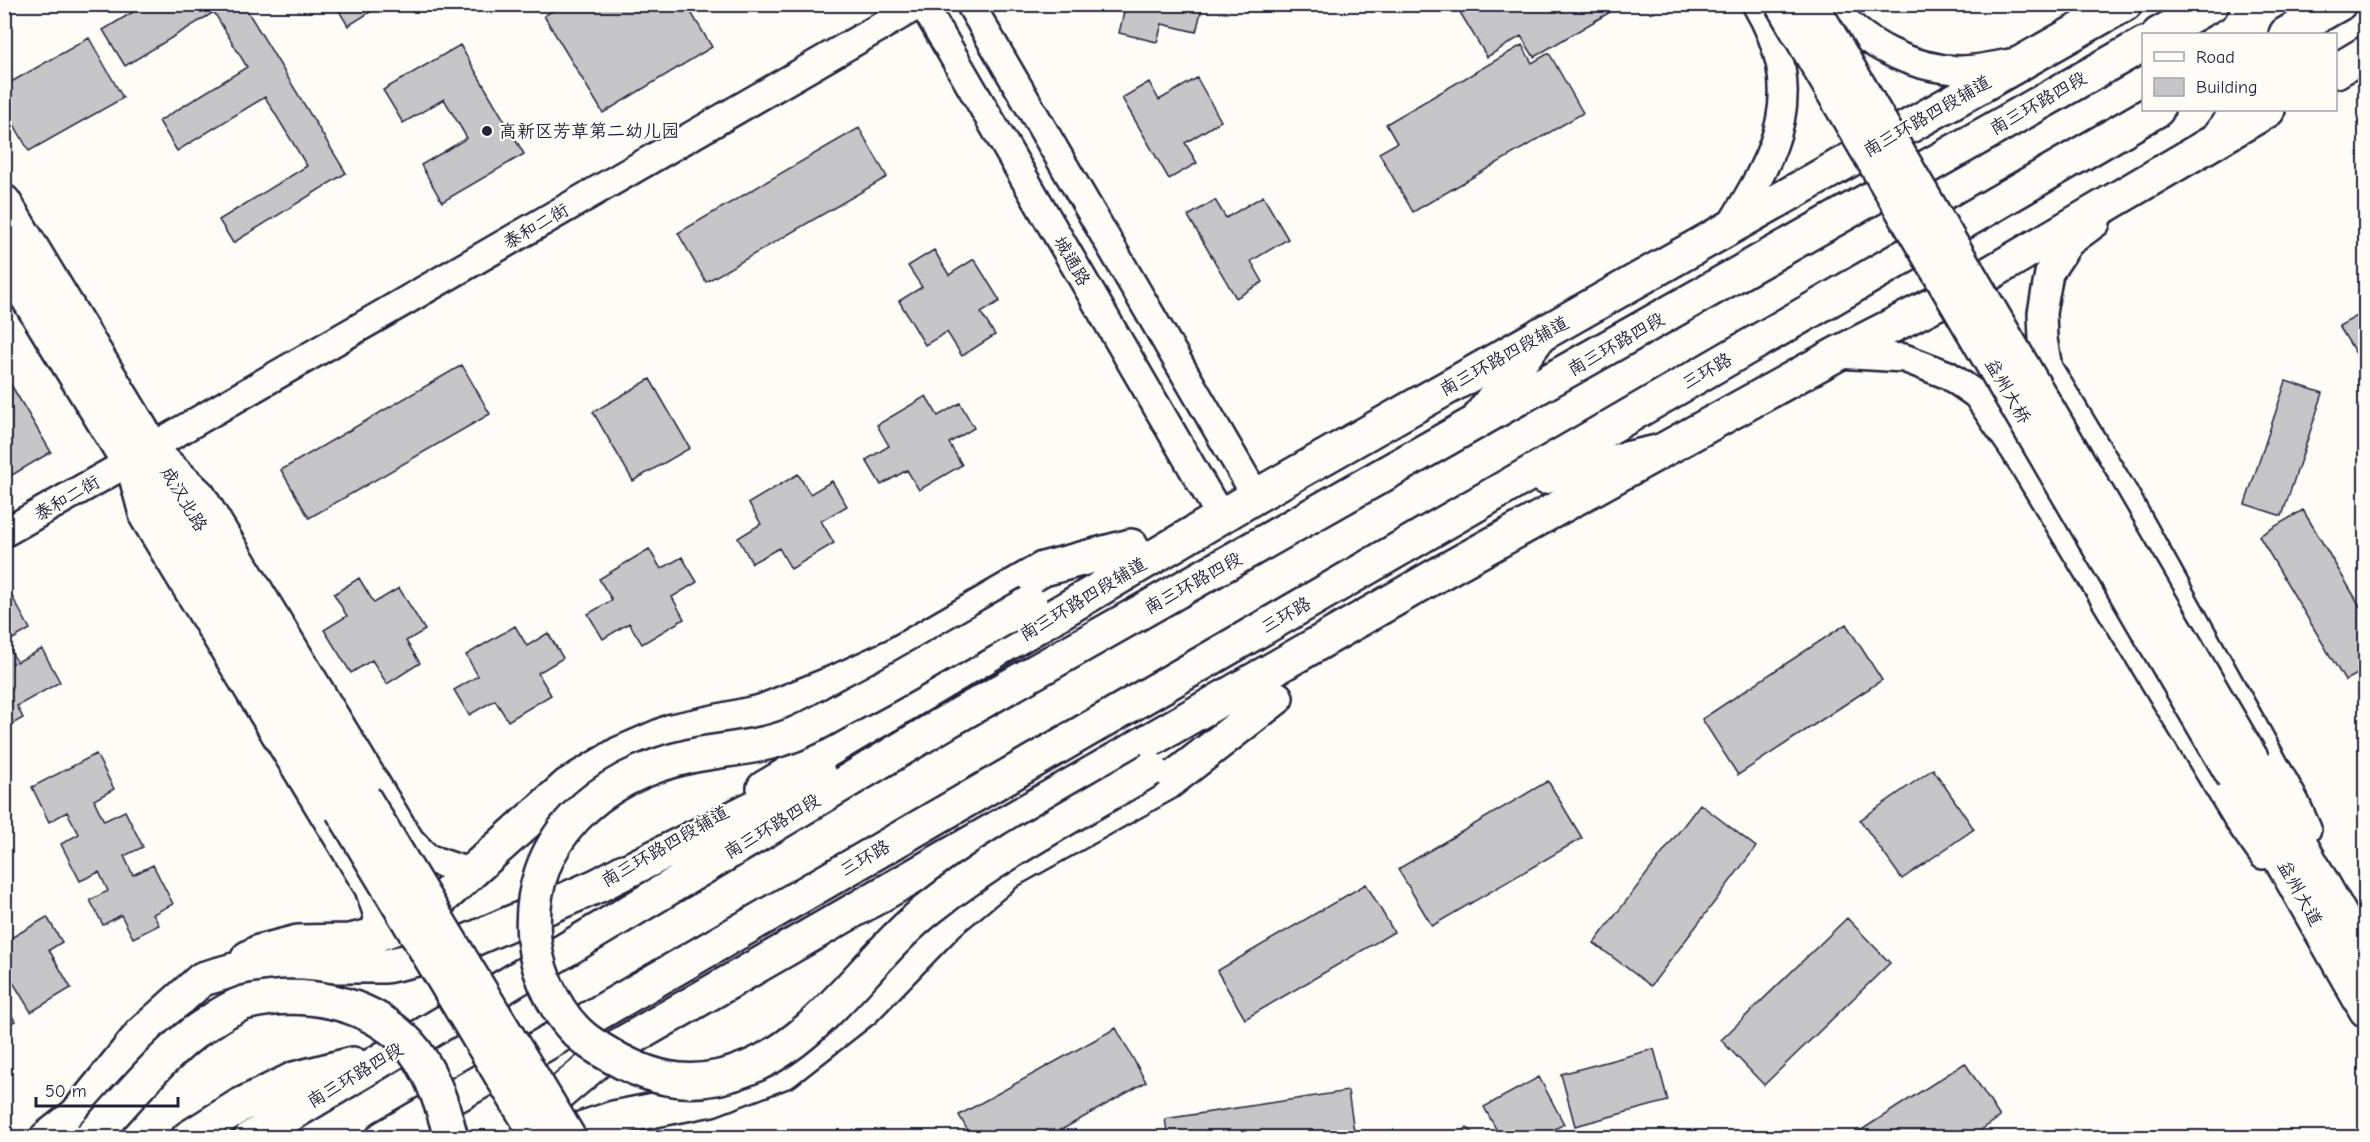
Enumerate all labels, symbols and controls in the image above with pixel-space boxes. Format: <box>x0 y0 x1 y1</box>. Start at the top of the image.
legend <box>2142 33 2337 111</box>
text: Road <box>2196 47 2235 68</box>
street label: 南三环路四段 <box>1986 67 2090 140</box>
street label: 南三环路四段辅道 <box>1860 71 1995 162</box>
text: Building <box>2196 77 2258 98</box>
place label: 高新区芳草第二幼儿园 <box>499 121 679 142</box>
marker: 高新区芳草第二幼儿园 <box>480 124 494 138</box>
street label: 泰和二街 <box>500 199 573 254</box>
street label: 城通路 <box>1049 233 1094 290</box>
street label: 南三环路四段 <box>1564 308 1668 381</box>
street label: 南三环路四段辅道 <box>1436 312 1572 401</box>
street label: 三环路 <box>1679 349 1736 394</box>
street label: 益州大桥 <box>1980 355 2035 428</box>
street label: 成汉北路 <box>156 463 211 536</box>
street label: 泰和二街 <box>31 471 104 526</box>
street label: 南三环路四段 <box>1141 548 1246 619</box>
street label: 南三环路四段辅道 <box>1016 553 1150 646</box>
street label: 三环路 <box>1258 593 1315 638</box>
street label: 南三环路四段 <box>721 790 824 863</box>
street label: 南三环路四段辅道 <box>598 801 733 892</box>
street label: 三环路 <box>837 836 894 881</box>
street label: 益州大道 <box>2273 857 2326 930</box>
street label: 南三环路四段 <box>304 1039 407 1112</box>
scale bar <box>36 1070 178 1108</box>
text: 50 m <box>45 1081 87 1102</box>

